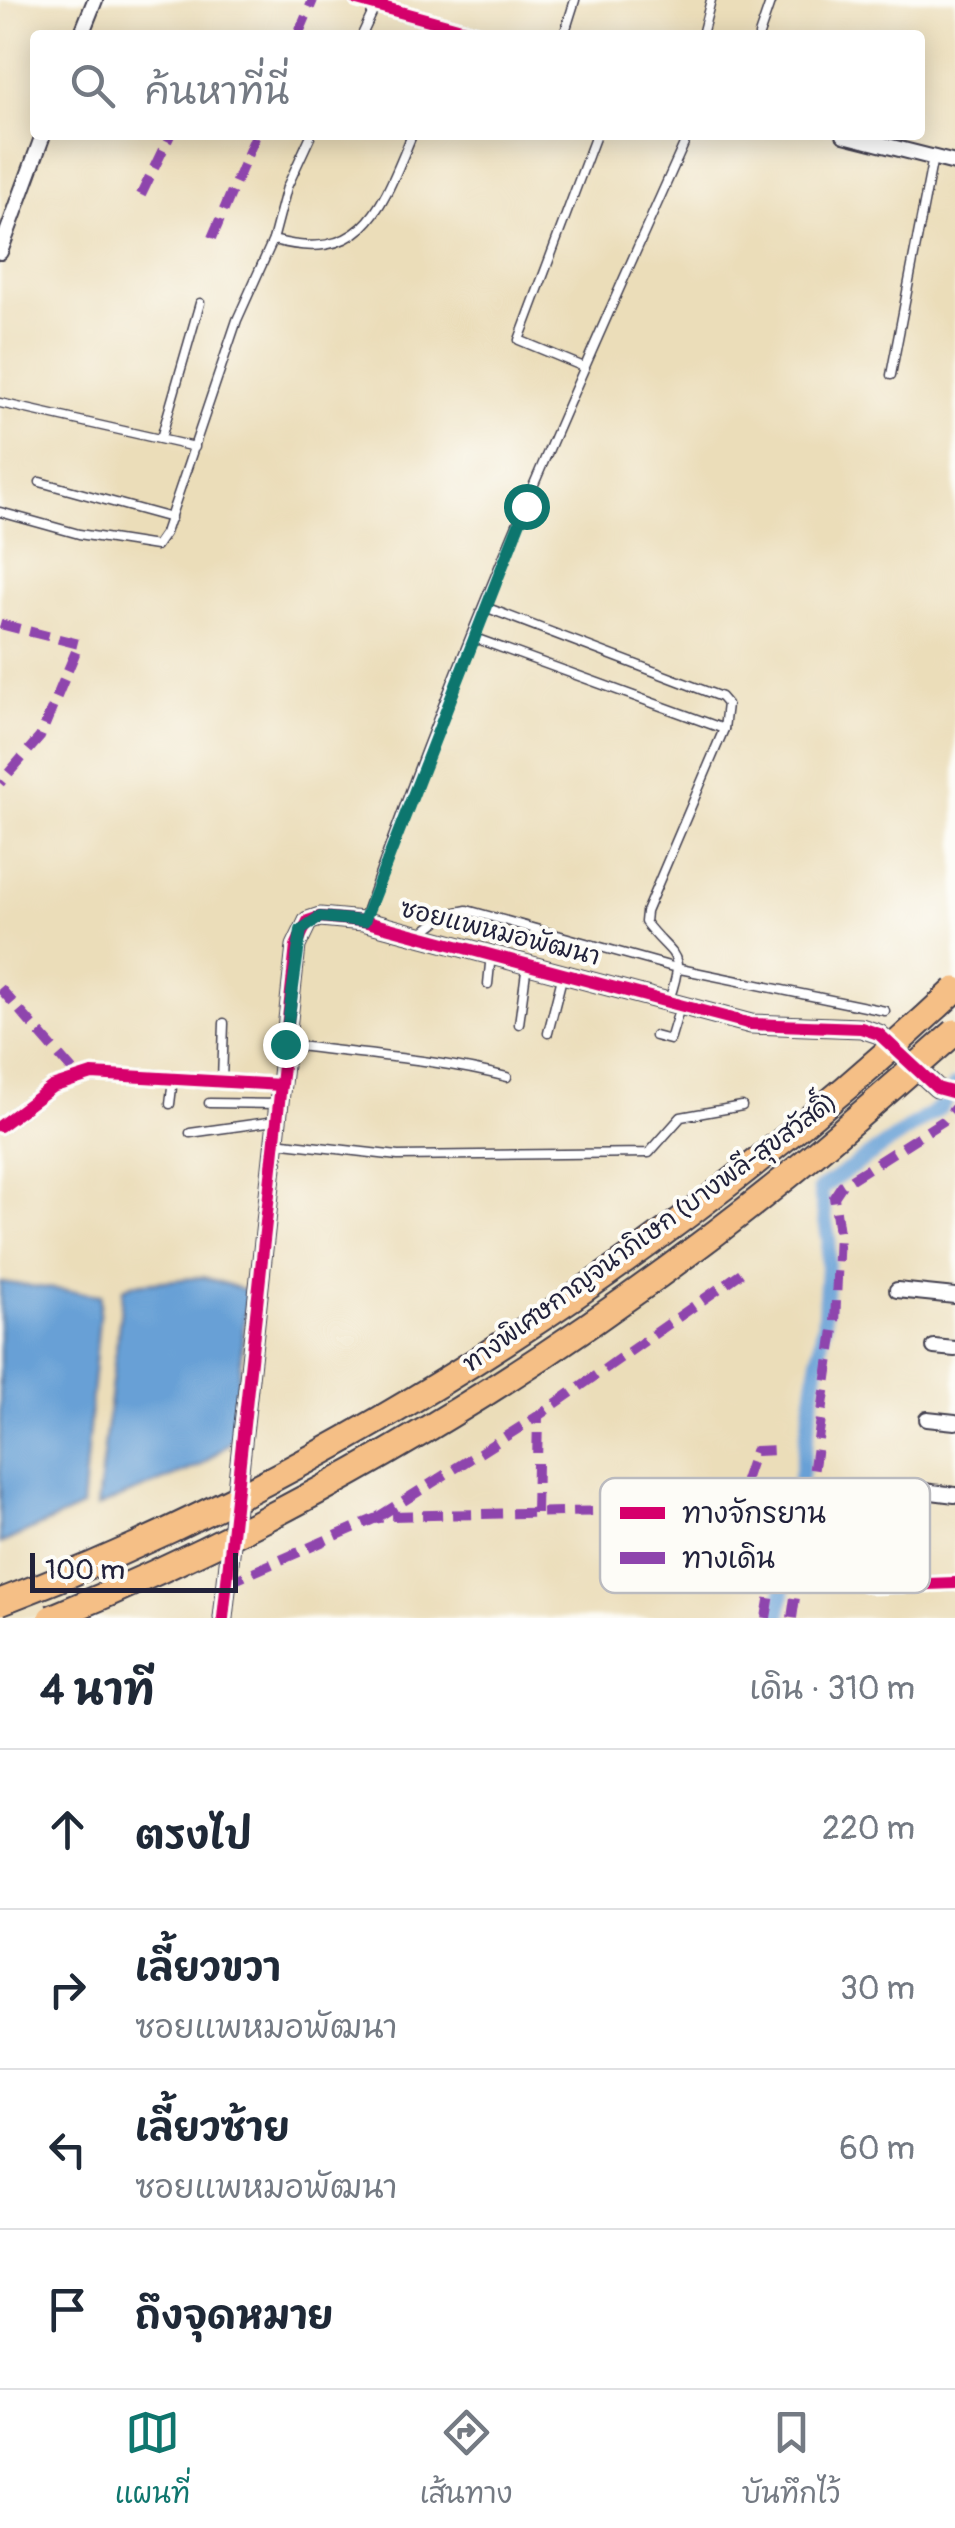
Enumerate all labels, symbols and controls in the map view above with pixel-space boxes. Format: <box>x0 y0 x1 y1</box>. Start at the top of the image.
search box <box>30 30 925 140</box>
icon: search <box>65 58 120 113</box>
text: ค้นหาที่นี่ <box>145 68 289 116</box>
route start <box>504 484 550 530</box>
street label: ซอยแพหมอพัฒนา <box>397 893 603 973</box>
route end <box>263 1022 309 1068</box>
street label: ทางพิเศษกาญจนาภิเษก (บางพลี-สุขสวัสดิ์) <box>452 1080 844 1381</box>
legend <box>600 1478 930 1593</box>
text: ทางจักรยาน <box>682 1497 826 1532</box>
text: ทางเดิน <box>682 1542 775 1577</box>
scale bar <box>30 1548 238 1592</box>
text: 100 m <box>45 1553 125 1588</box>
text: 4 นาที <box>40 1665 154 1717</box>
text: เดิน · 310 m <box>750 1669 915 1709</box>
icon: ahead <box>40 1802 95 1857</box>
text: 220 m <box>822 1809 915 1849</box>
text: ตรงไป <box>135 1812 252 1860</box>
text: เลี้ยวขวา <box>135 1944 281 1992</box>
icon: right <box>40 1962 95 2017</box>
text: 30 m <box>840 1969 915 2009</box>
text: ซอยแพหมอพัฒนา <box>135 2008 397 2048</box>
text: เลี้ยวซ้าย <box>135 2104 290 2152</box>
icon: left <box>40 2122 95 2177</box>
text: 60 m <box>839 2129 915 2169</box>
text: ซอยแพหมอพัฒนา <box>135 2168 397 2208</box>
icon: arrive <box>40 2282 95 2337</box>
text: ถึงจุดหมาย <box>135 2292 333 2340</box>
tab: แผนที่ <box>115 2405 190 2514</box>
tab: เส้นทาง <box>420 2405 512 2514</box>
tab: บันทึกไว้ <box>742 2405 840 2514</box>

